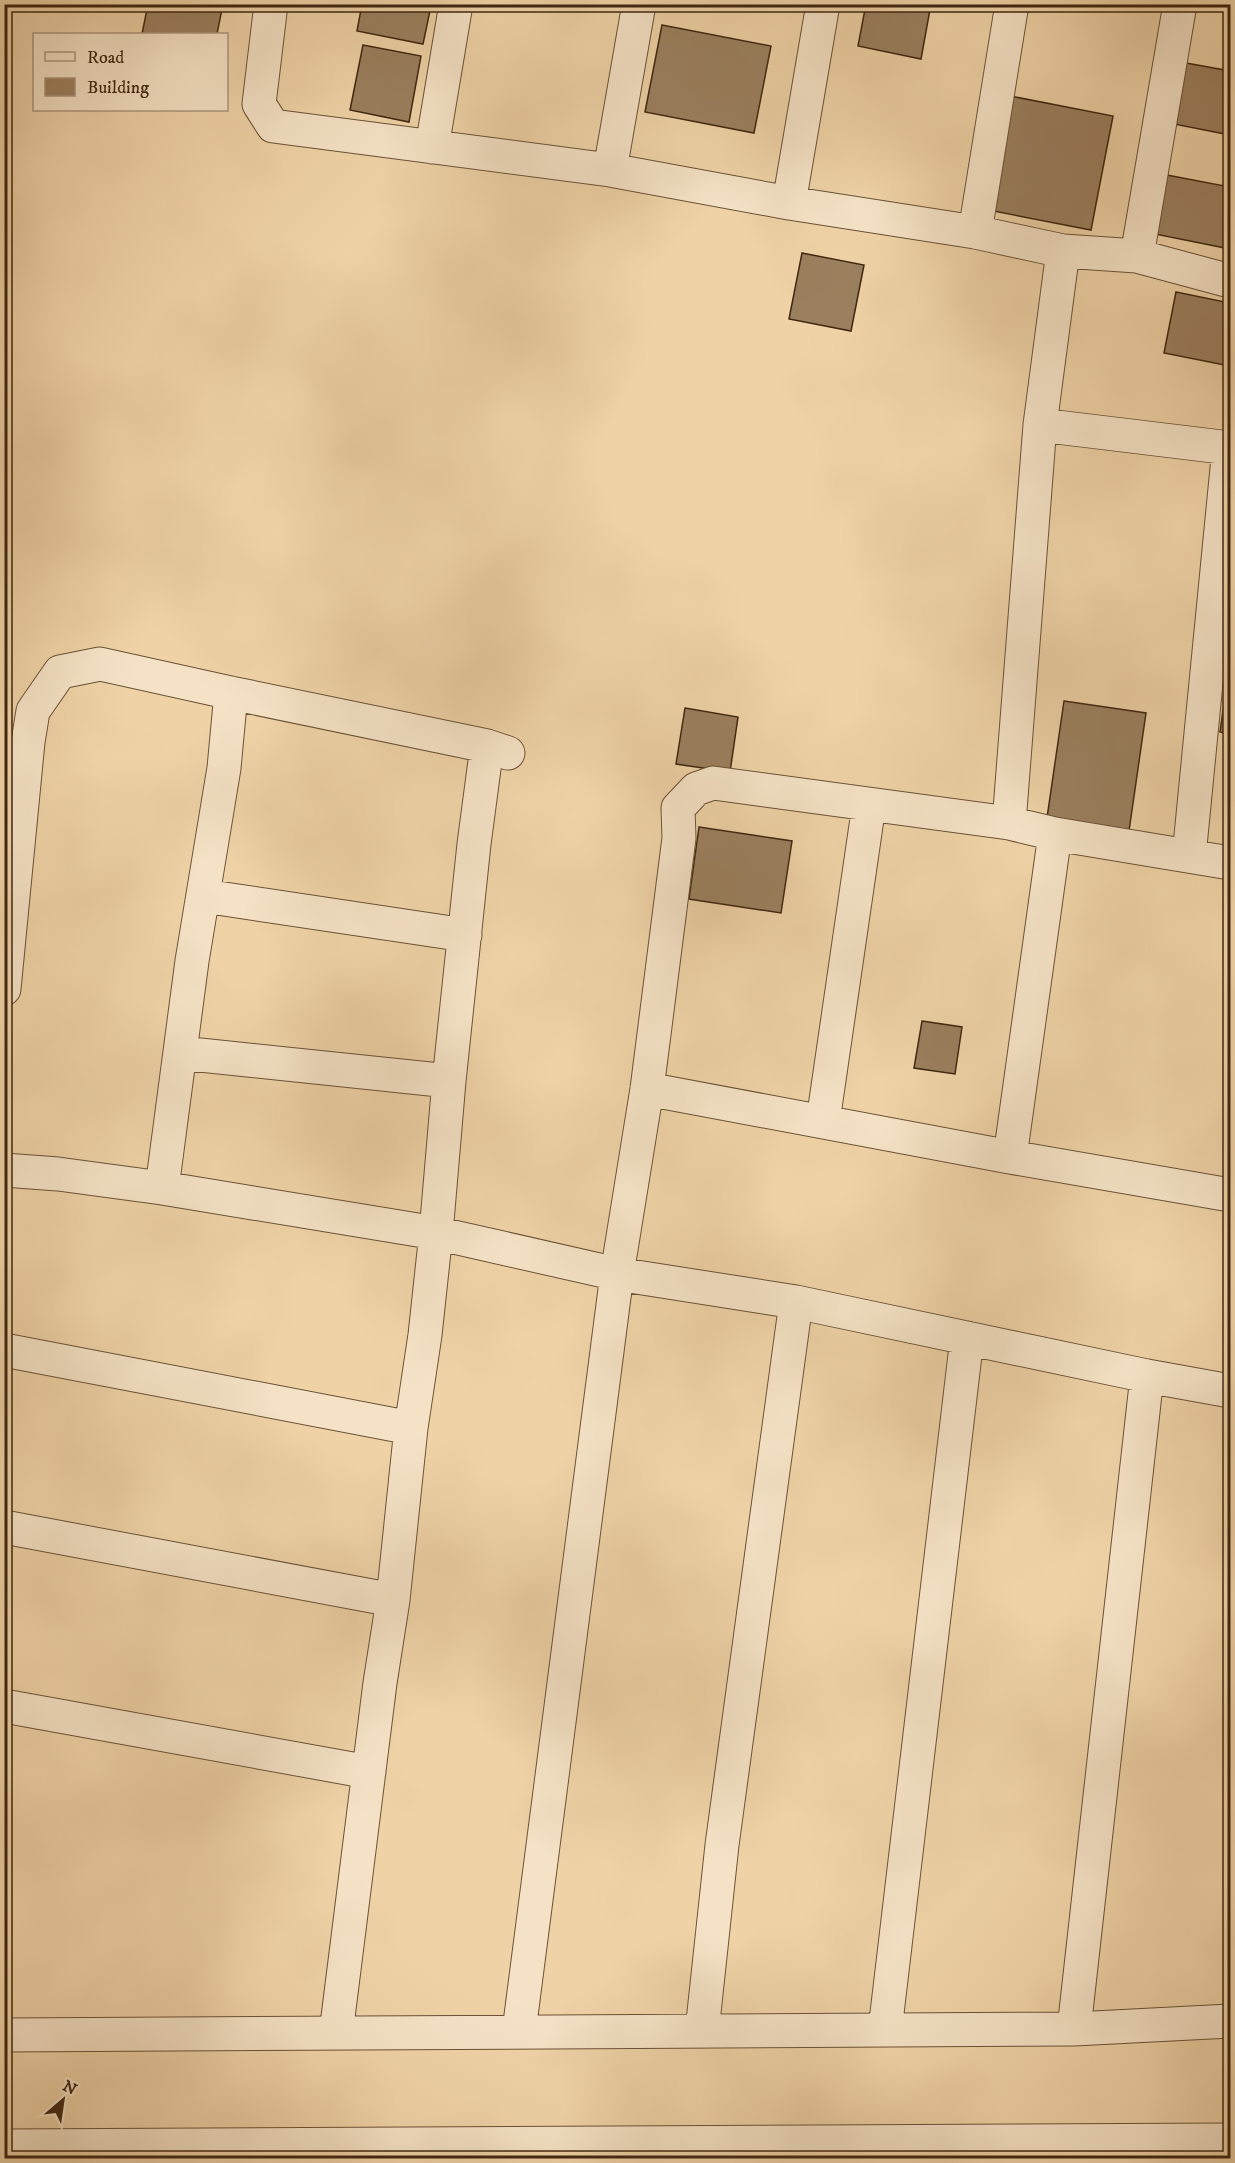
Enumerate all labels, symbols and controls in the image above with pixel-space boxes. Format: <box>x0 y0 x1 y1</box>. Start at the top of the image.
legend <box>33 33 228 111</box>
text: Road <box>87 47 124 69</box>
text: Building <box>87 77 149 99</box>
north arrow <box>33 2070 93 2130</box>
text: N <box>59 2076 80 2100</box>

